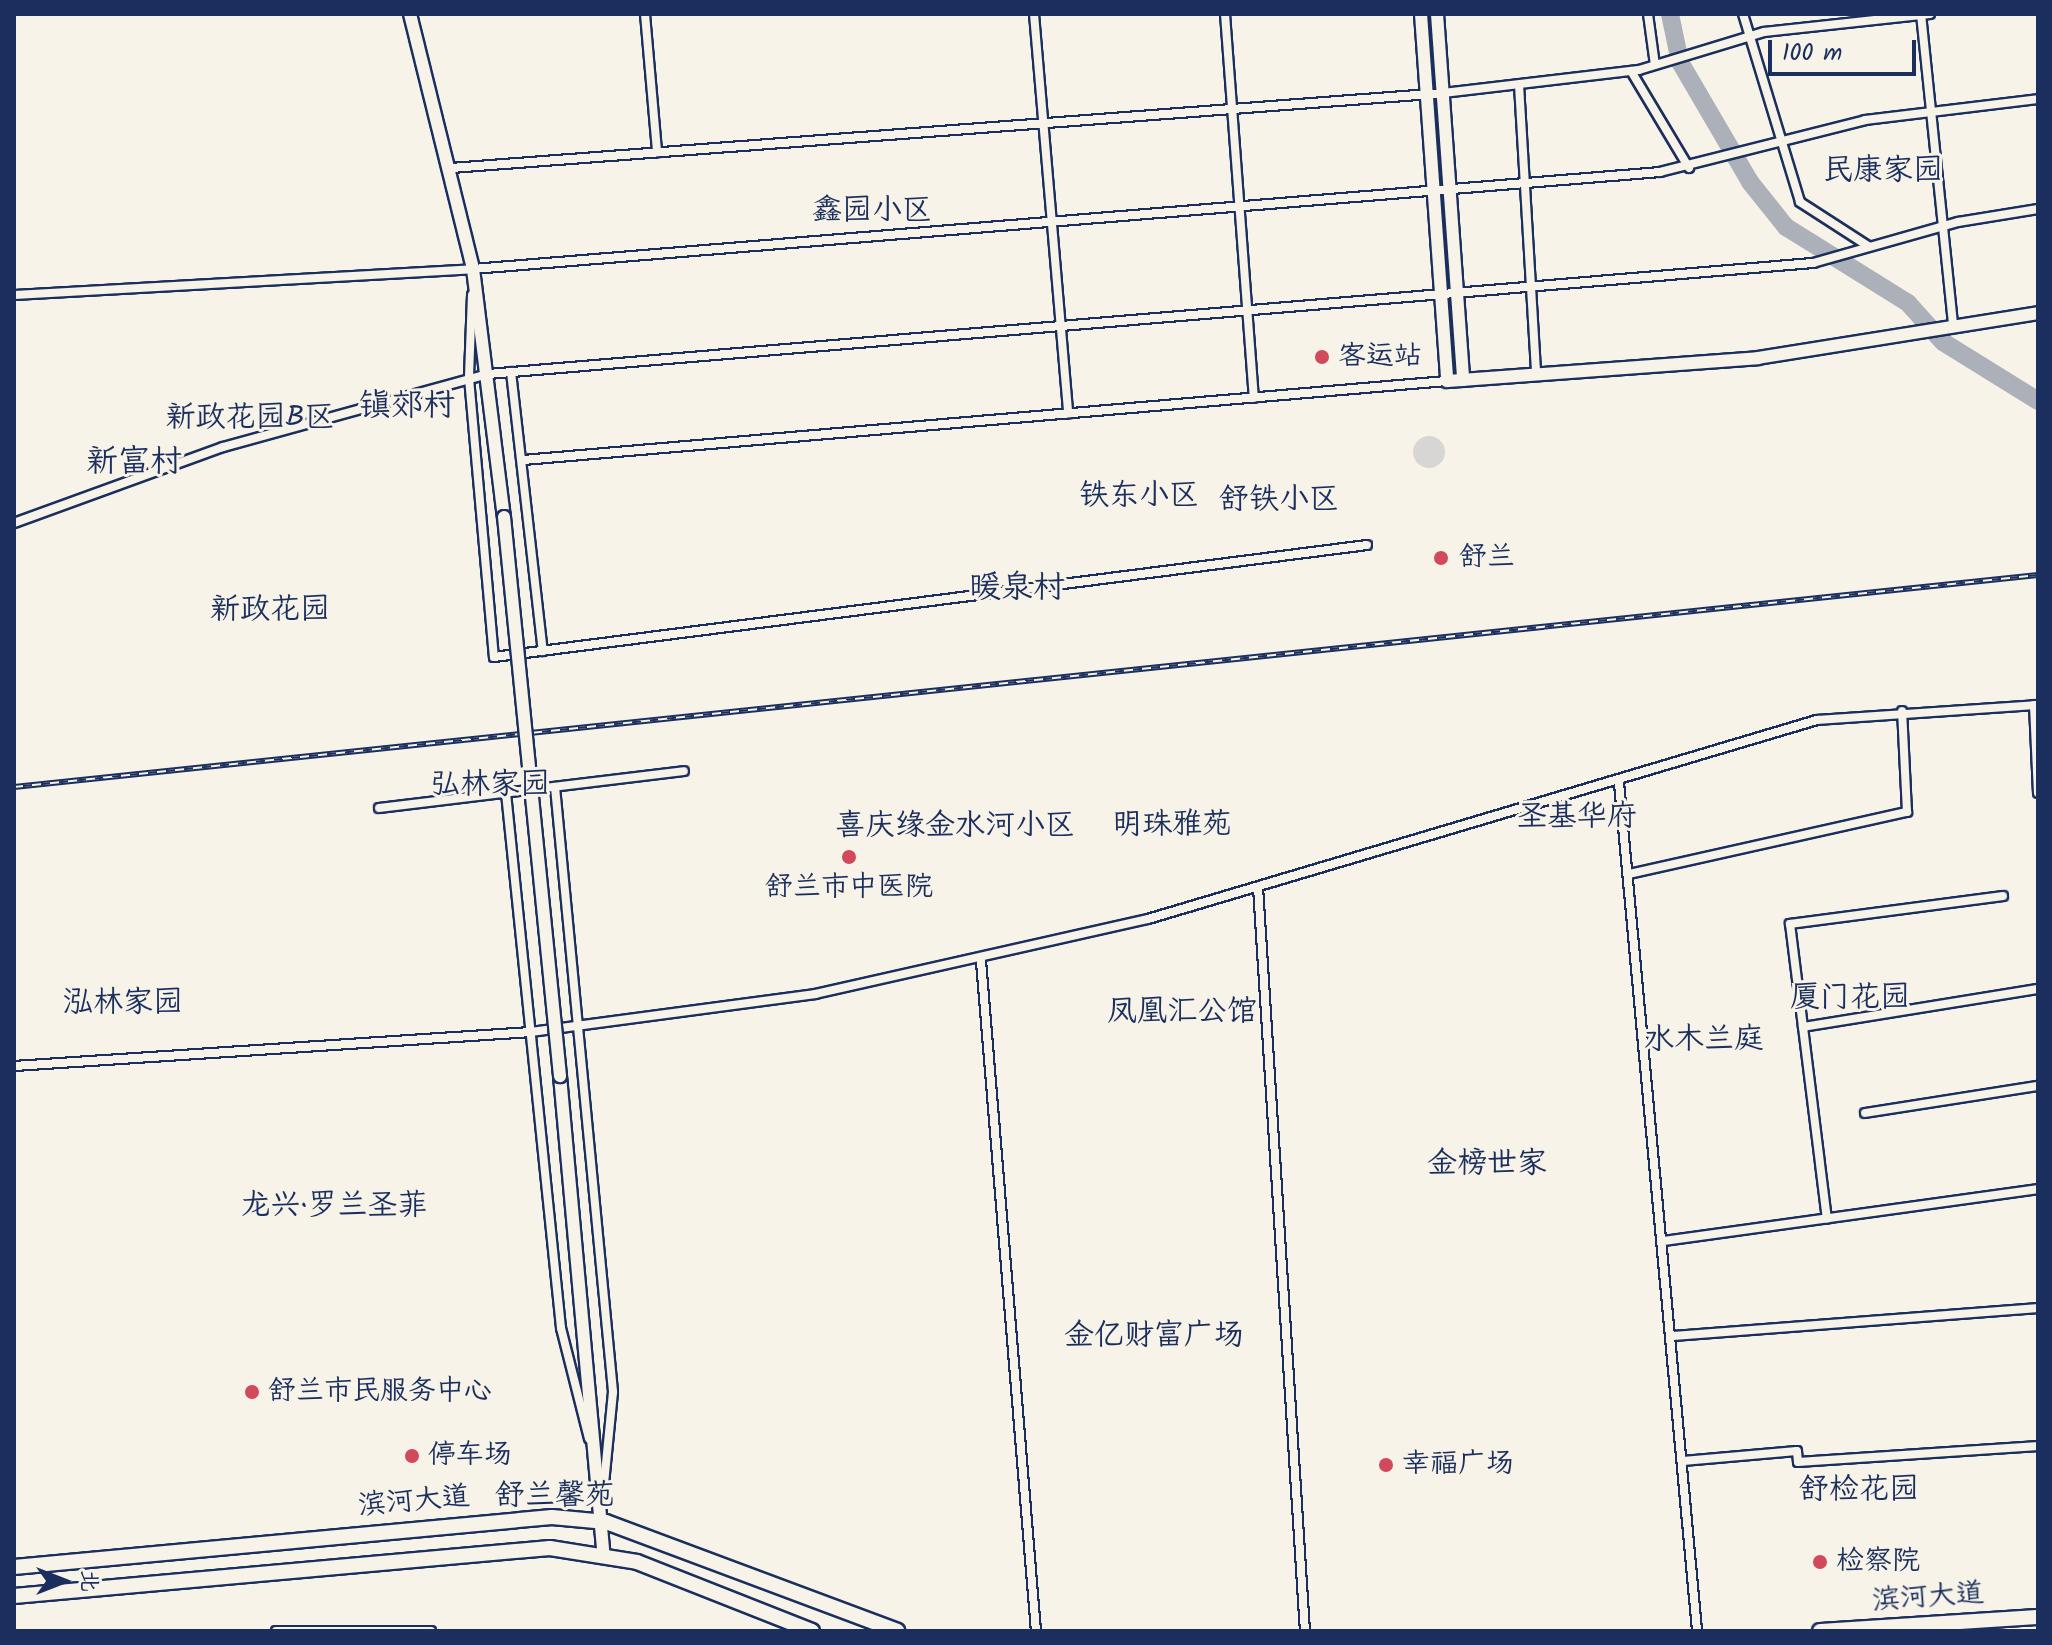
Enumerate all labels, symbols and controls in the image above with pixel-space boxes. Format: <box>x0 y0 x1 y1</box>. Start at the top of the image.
scale bar <box>1772 24 1920 74</box>
text: 100 m <box>1782 34 1842 73</box>
district label: 民康家园 <box>1823 153 1943 189</box>
district label: 鑫园小区 <box>812 193 932 229</box>
place label: 客运站 <box>1338 340 1422 374</box>
marker: 客运站 <box>1313 348 1331 366</box>
district label: 镇郊村 <box>359 388 455 426</box>
district label: 新政花园B区 <box>165 400 335 436</box>
district label: 新富村 <box>86 444 182 482</box>
district label: 铁东小区 <box>1079 478 1199 514</box>
district label: 舒铁小区 <box>1219 482 1339 518</box>
place label: 舒兰 <box>1459 541 1515 575</box>
marker: 舒兰 <box>1430 547 1452 569</box>
district label: 暖泉村 <box>969 570 1065 608</box>
district label: 新政花园 <box>210 592 330 628</box>
district label: 弘林家园 <box>430 767 550 803</box>
district label: 圣基华府 <box>1517 799 1637 835</box>
district label: 明珠雅苑 <box>1112 807 1232 843</box>
district label: 喜庆缘金水河小区 <box>835 808 1075 844</box>
marker: 舒兰市中医院 <box>838 846 860 868</box>
place label: 舒兰市中医院 <box>765 871 933 905</box>
district label: 厦门花园 <box>1790 980 1910 1016</box>
district label: 泓林家园 <box>63 985 183 1021</box>
district label: 凤凰汇公馆 <box>1107 994 1257 1030</box>
district label: 水木兰庭 <box>1644 1022 1764 1058</box>
district label: 金榜世家 <box>1427 1146 1547 1182</box>
district label: 龙兴·罗兰圣菲 <box>240 1188 428 1224</box>
district label: 金亿财富广场 <box>1064 1318 1244 1354</box>
place label: 舒兰市民服务中心 <box>268 1375 492 1409</box>
marker: 舒兰市民服务中心 <box>243 1383 261 1401</box>
place label: 停车场 <box>428 1439 512 1473</box>
marker: 停车场 <box>403 1447 421 1465</box>
place label: 幸福广场 <box>1402 1448 1514 1482</box>
marker: 幸福广场 <box>1377 1456 1395 1474</box>
district label: 舒检花园 <box>1799 1472 1919 1508</box>
district label: 舒兰馨苑 <box>495 1478 615 1514</box>
street label: 滨河大道 <box>357 1480 471 1524</box>
north arrow <box>24 1541 104 1621</box>
place label: 检察院 <box>1836 1545 1920 1579</box>
marker: 检察院 <box>1811 1553 1829 1571</box>
text: 北 <box>71 1570 106 1592</box>
street label: 滨河大道 <box>1871 1577 1985 1619</box>

